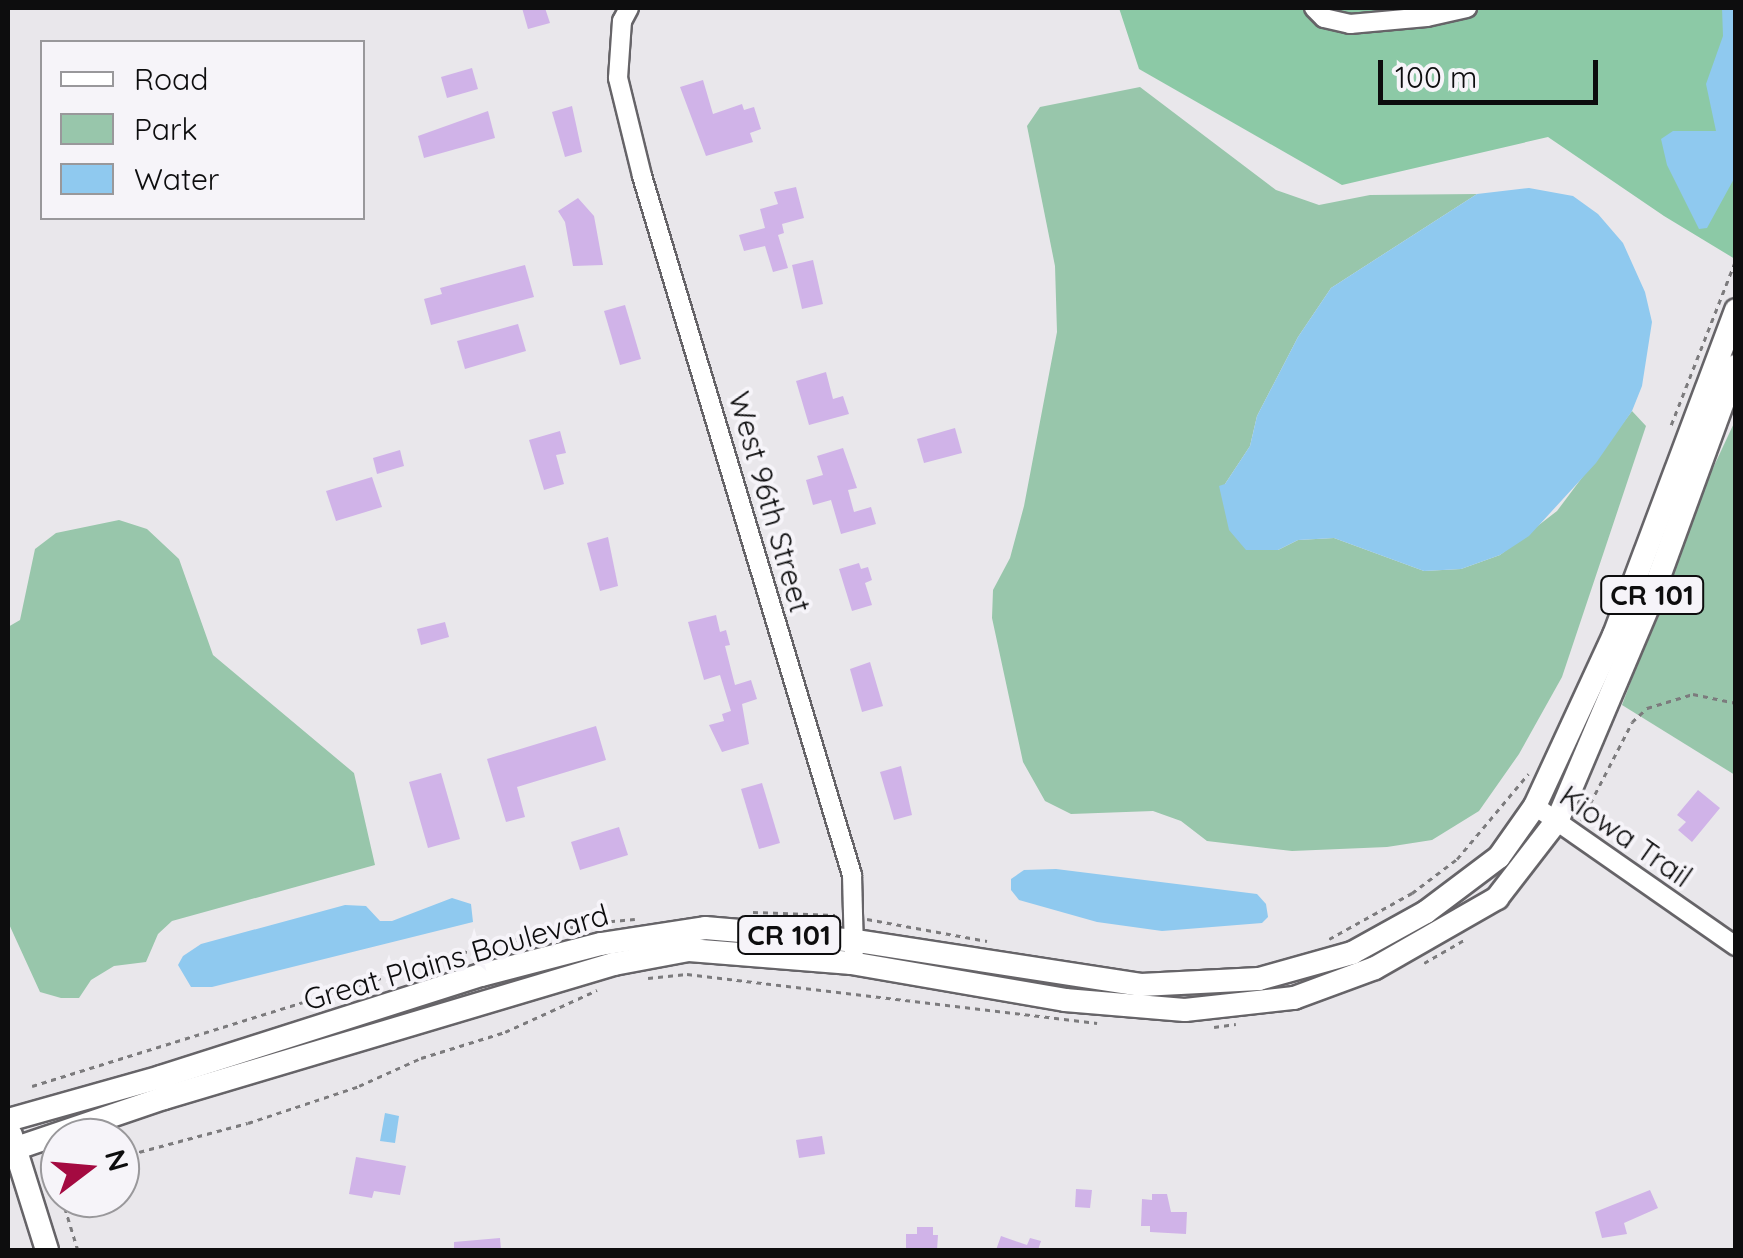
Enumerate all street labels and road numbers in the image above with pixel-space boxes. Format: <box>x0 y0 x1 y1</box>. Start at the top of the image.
street label: West 96th Street <box>721 387 819 617</box>
road number: CR 101 <box>1600 572 1704 618</box>
street label: Kiowa Trail <box>1553 777 1699 895</box>
street label: Great Plains Boulevard <box>299 896 613 1018</box>
road number: CR 101 <box>736 912 842 958</box>

